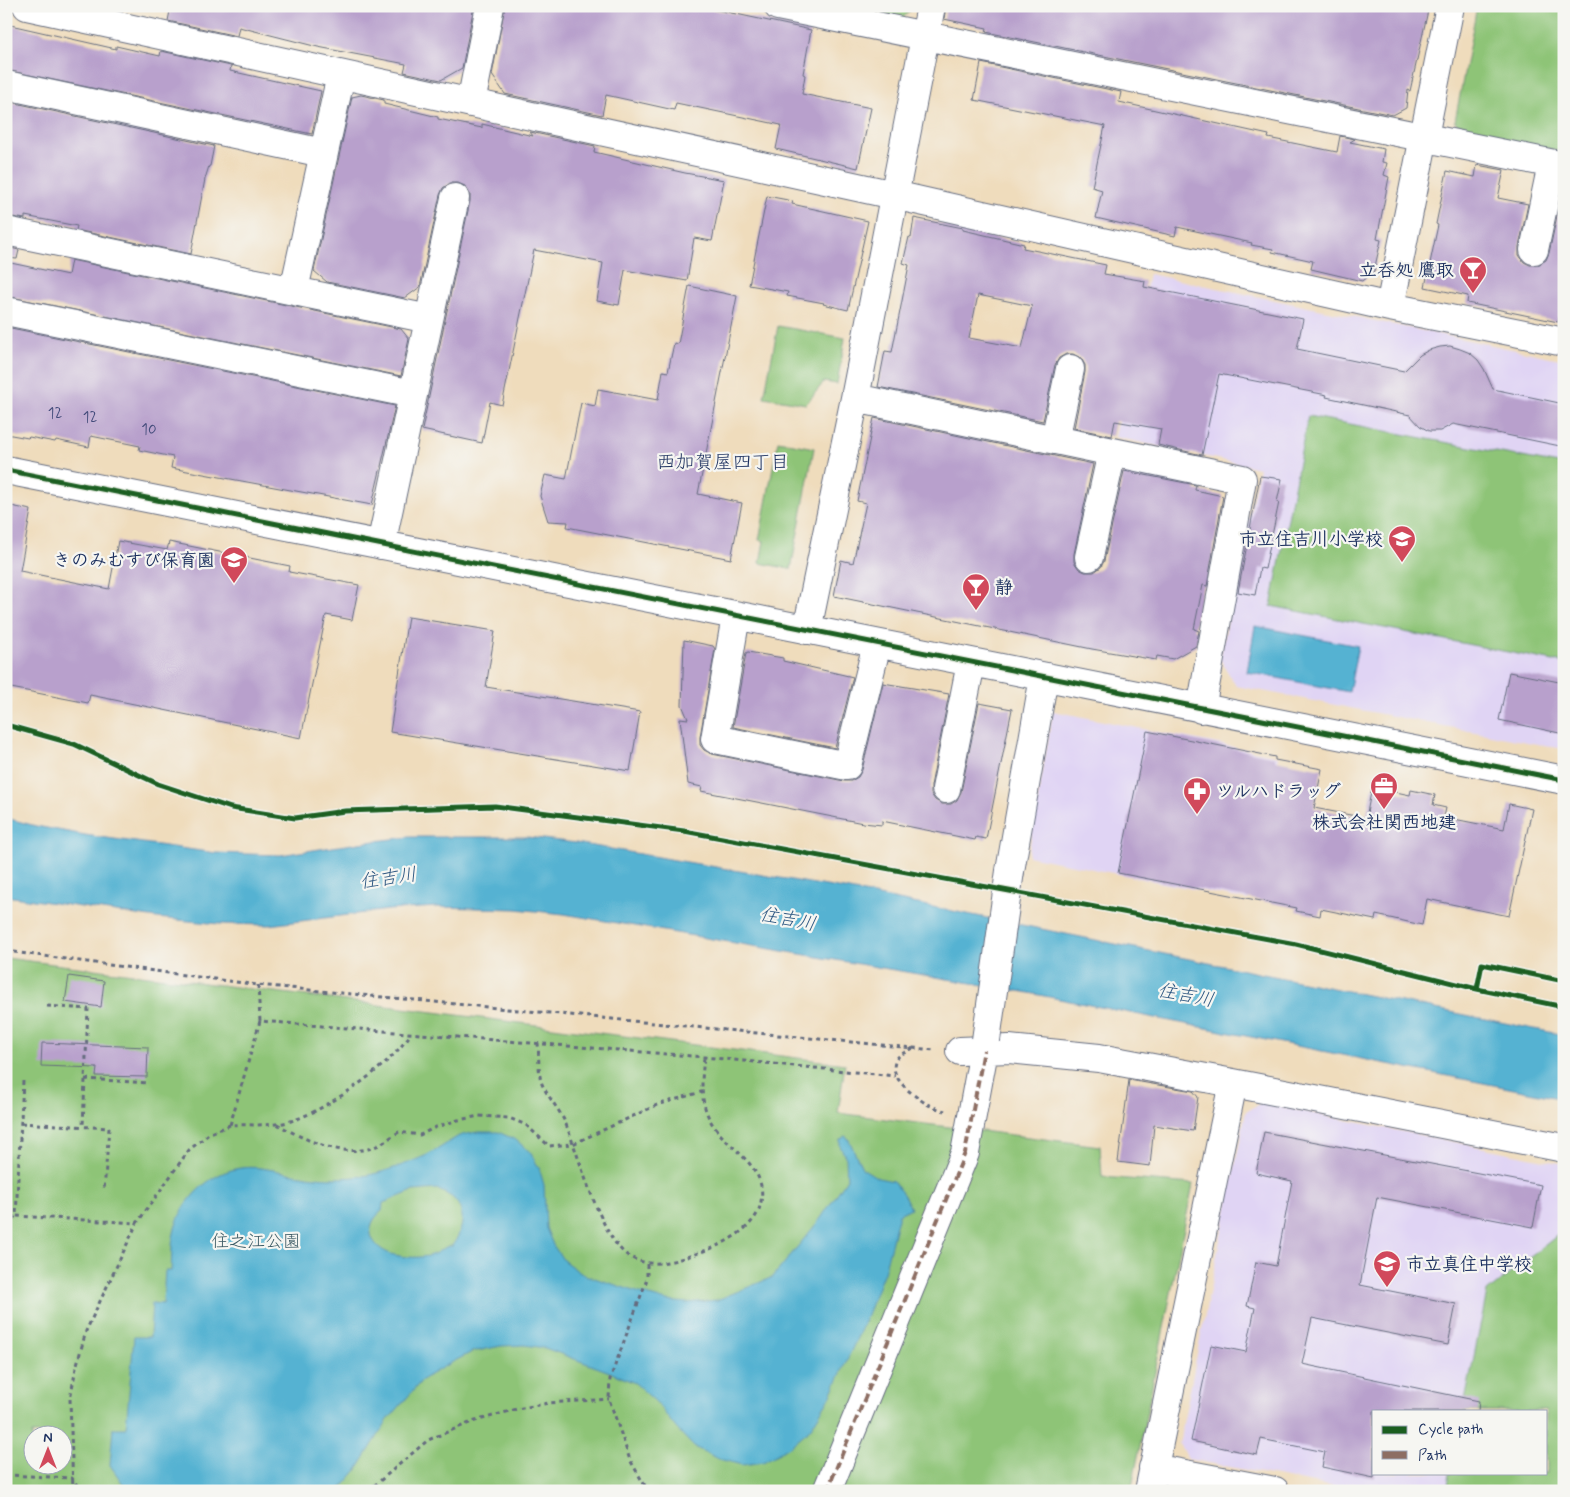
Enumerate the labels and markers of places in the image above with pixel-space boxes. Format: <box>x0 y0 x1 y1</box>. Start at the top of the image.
bar icon: 立呑処 鷹取 <box>1458 255 1488 294</box>
place label: 立呑処 鷹取 <box>1359 259 1454 283</box>
school or university icon: 市立住吉川小学校 <box>1387 524 1417 563</box>
place label: 市立住吉川小学校 <box>1239 528 1383 552</box>
school or university icon: きのみむすび保育園 <box>219 545 249 584</box>
place label: きのみむすび保育園 <box>53 549 215 573</box>
bar icon: 静 <box>961 572 991 611</box>
place label: 静 <box>995 576 1013 600</box>
office icon: 株式会社関西地建 <box>1369 771 1399 810</box>
pharmacy icon: ツルハドラッグ <box>1182 776 1212 815</box>
place label: ツルハドラッグ <box>1216 780 1341 804</box>
place label: 株式会社関西地建 <box>1312 811 1456 835</box>
school or university icon: 市立真住中学校 <box>1372 1249 1402 1288</box>
place label: 市立真住中学校 <box>1406 1253 1532 1277</box>

